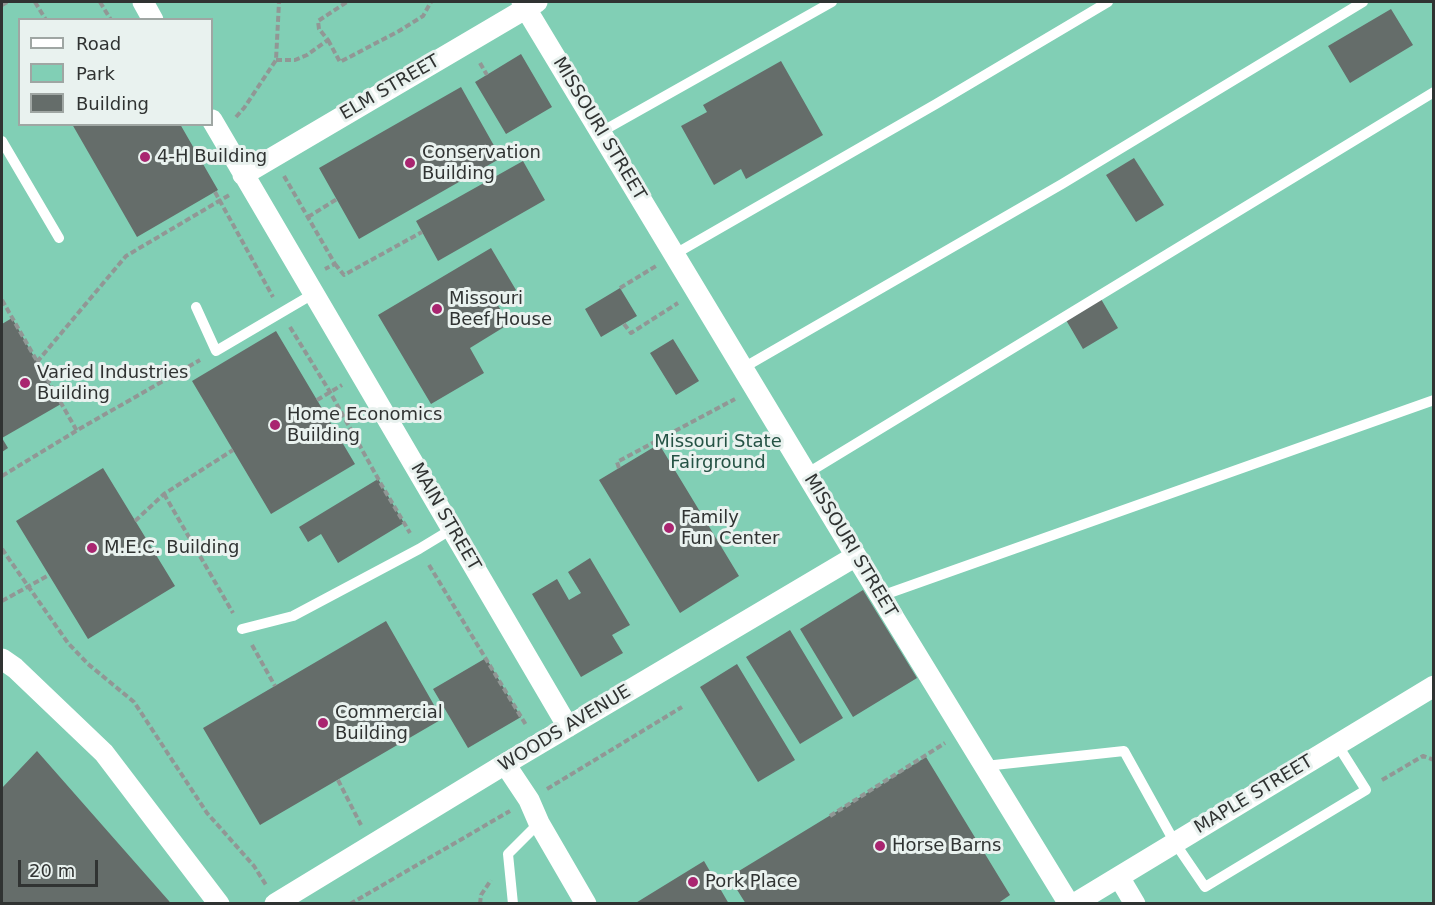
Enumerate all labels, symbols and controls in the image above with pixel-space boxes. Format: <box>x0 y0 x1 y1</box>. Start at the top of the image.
legend <box>18 18 213 126</box>
text: Road <box>76 33 121 54</box>
street label: ELM STREET <box>336 51 444 125</box>
street label: MISSOURI STREET <box>548 53 650 205</box>
text: Park <box>76 63 115 84</box>
text: Building <box>76 93 149 114</box>
place label: Conservation Building <box>422 142 541 184</box>
place label: 4-H Building <box>157 146 267 168</box>
marker: 4-H Building <box>138 150 152 164</box>
marker: Conservation Building <box>403 156 417 170</box>
place label: Missouri Beef House <box>449 288 552 330</box>
marker: Missouri Beef House <box>430 302 444 316</box>
place label: Varied Industries Building <box>37 362 188 404</box>
marker: Varied Industries Building <box>18 376 32 390</box>
place label: Home Economics Building <box>287 404 442 446</box>
marker: Home Economics Building <box>268 418 282 432</box>
park label: Missouri State Fairground <box>654 431 782 474</box>
street label: MAIN STREET <box>405 459 485 575</box>
street label: MISSOURI STREET <box>799 470 901 622</box>
place label: Family Fun Center <box>681 507 779 550</box>
marker: Family Fun Center <box>662 521 676 535</box>
place label: M.E.C. Building <box>104 537 239 559</box>
marker: M.E.C. Building <box>85 541 99 555</box>
street label: WOODS AVENUE <box>495 681 635 777</box>
place label: Commercial Building <box>335 702 443 744</box>
marker: Commercial Building <box>316 716 330 730</box>
street label: MAPLE STREET <box>1191 751 1317 839</box>
place label: Horse Barns <box>892 835 1001 857</box>
marker: Horse Barns <box>873 839 887 853</box>
scale bar <box>21 848 100 886</box>
text: 20 m <box>29 860 75 881</box>
place label: Pork Place <box>705 871 798 893</box>
marker: Pork Place <box>686 875 700 889</box>

